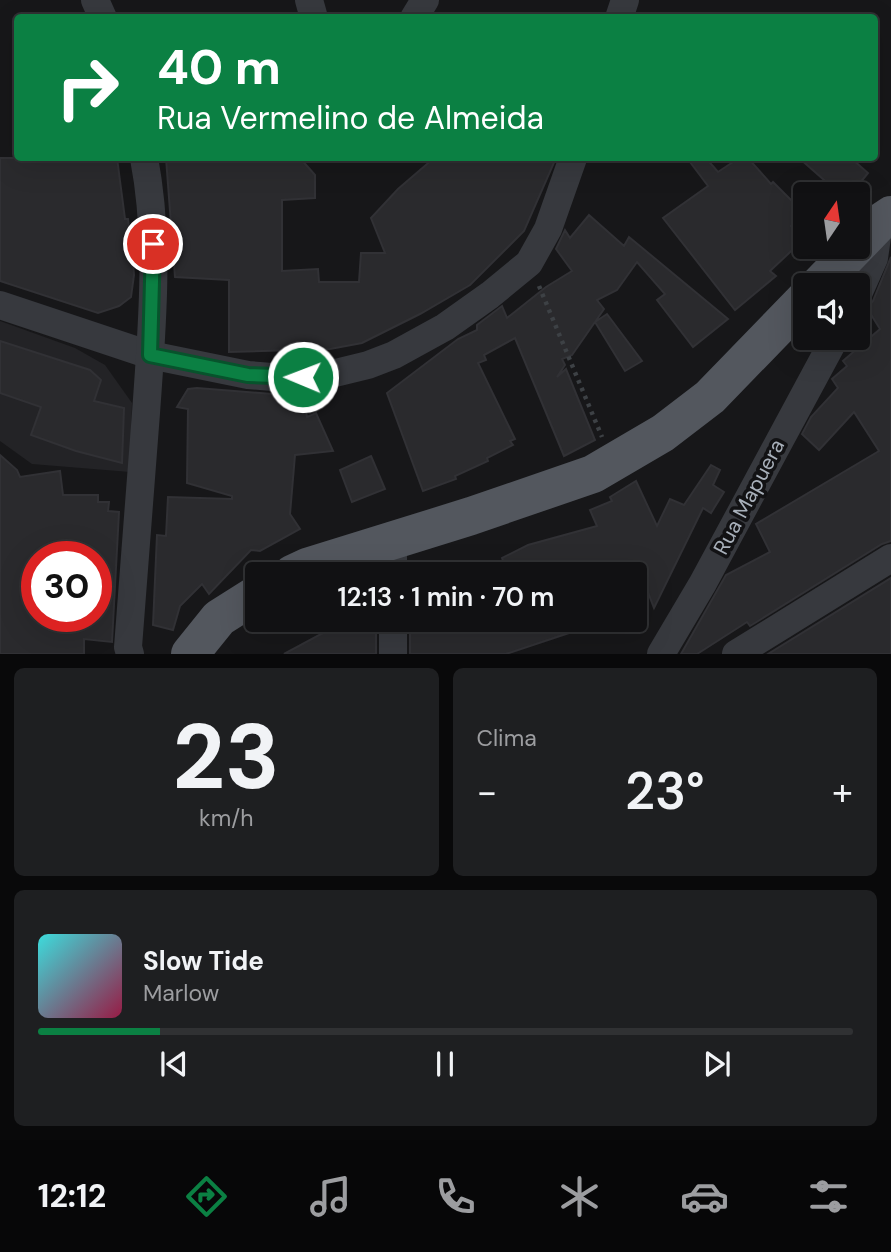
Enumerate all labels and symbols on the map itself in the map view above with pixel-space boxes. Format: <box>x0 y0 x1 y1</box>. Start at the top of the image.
north arrow <box>793 182 870 259</box>
pin <box>123 214 183 274</box>
position arrow <box>266 340 340 414</box>
street label: Rua Mapuera <box>707 434 791 560</box>
speed limit sign: 30 <box>21 541 112 632</box>

